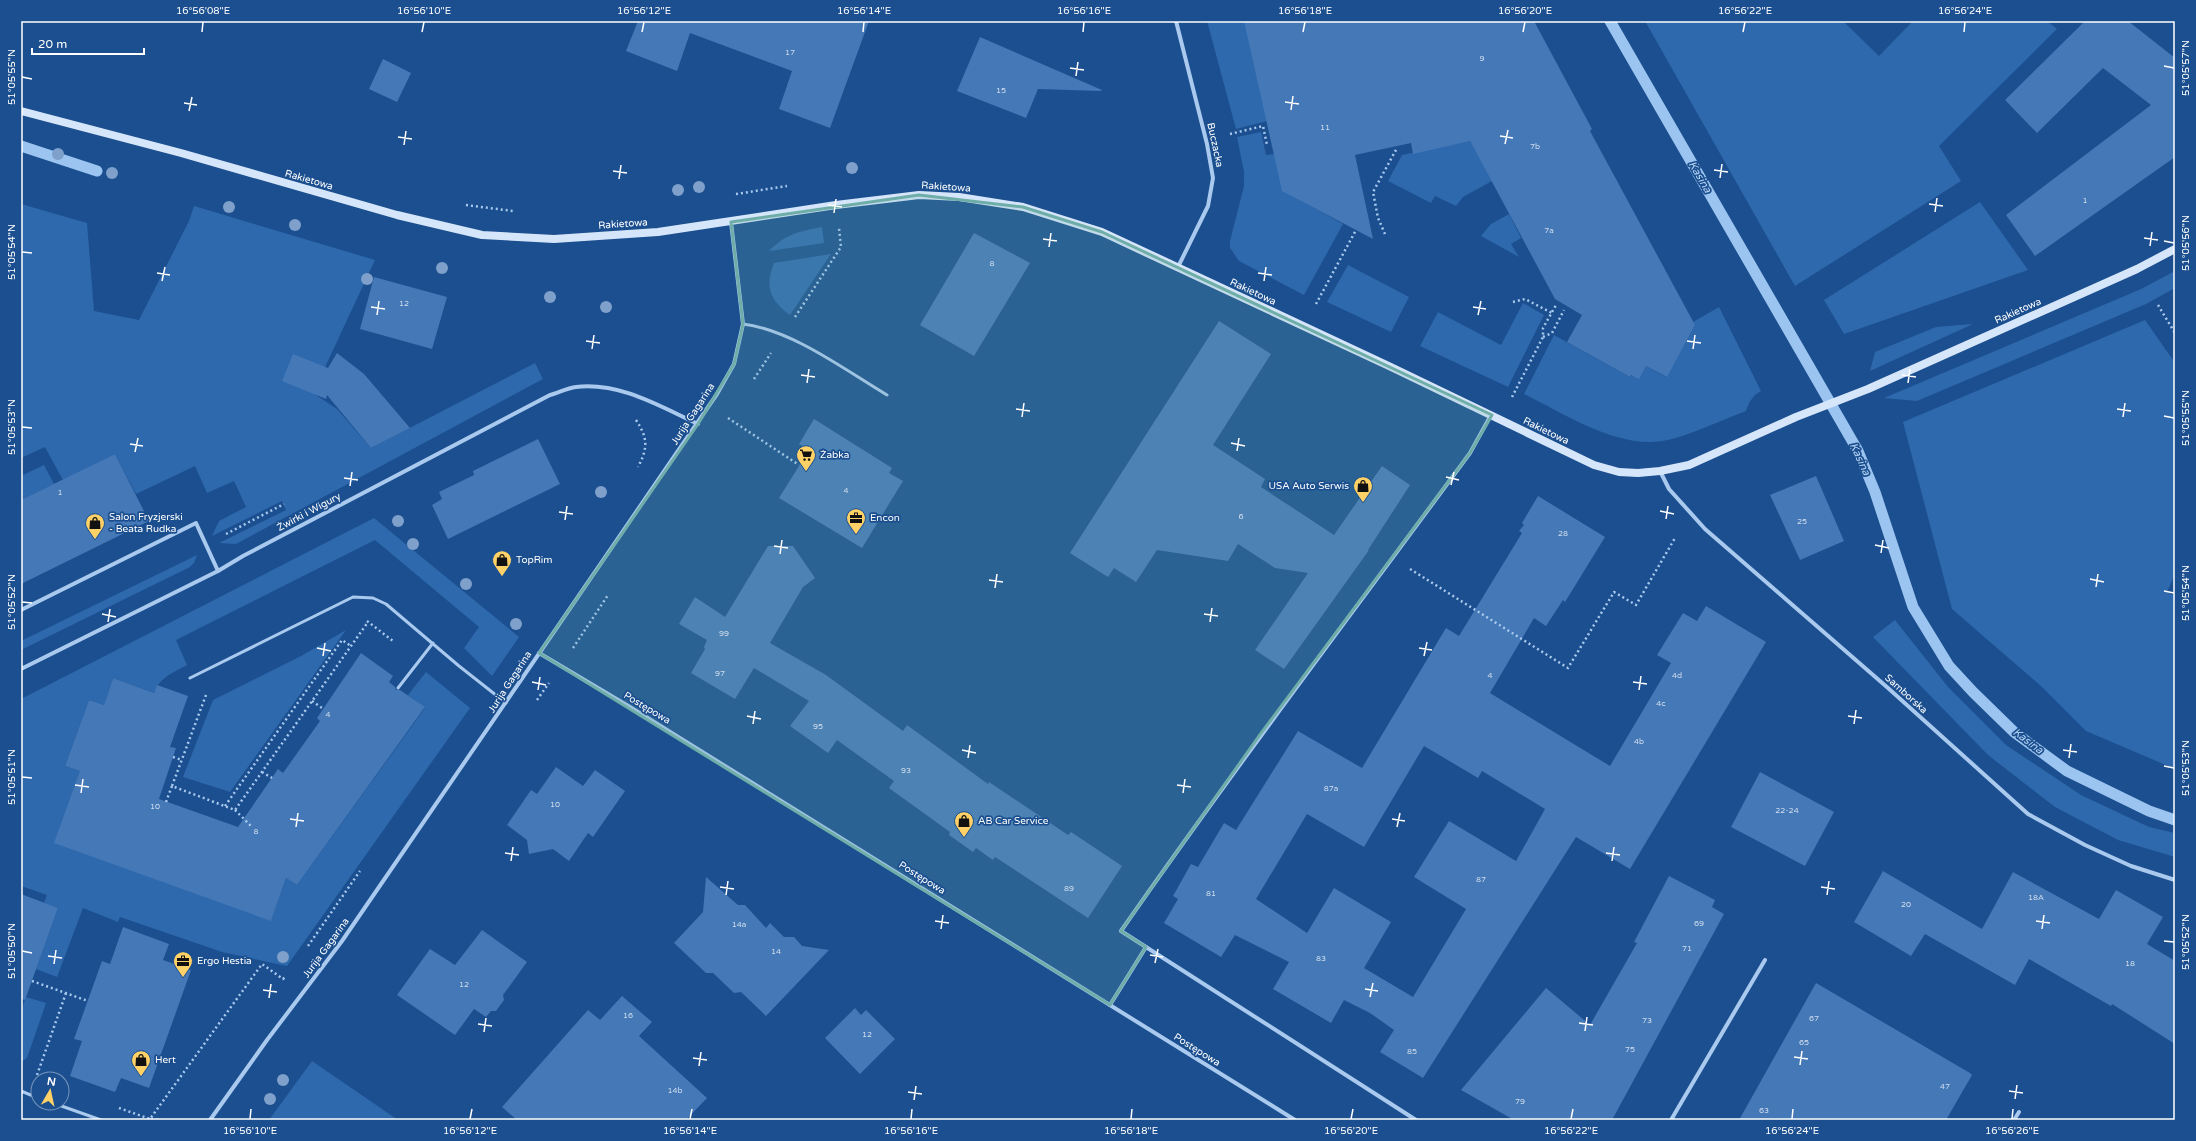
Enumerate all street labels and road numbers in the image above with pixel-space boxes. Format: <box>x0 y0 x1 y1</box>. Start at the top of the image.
street label: Buczacka <box>1204 122 1226 168</box>
street label: Rakietowa <box>284 167 334 193</box>
street label: Rakietowa <box>921 179 971 195</box>
street label: Rakietowa <box>598 216 648 232</box>
street label: Rakietowa <box>1228 276 1278 308</box>
street label: Rakietowa <box>1993 295 2043 327</box>
street label: Jurija Gagarina <box>669 381 717 447</box>
street label: Rakietowa <box>1521 415 1571 447</box>
street label: Żwirki i Wigury <box>275 490 343 534</box>
street label: Jurija Gagarina <box>486 649 534 715</box>
street label: Samborska <box>1882 672 1930 716</box>
street label: Postępowa <box>621 689 673 727</box>
street label: Postępowa <box>896 859 948 897</box>
street label: Jurija Gagarina <box>300 916 352 980</box>
street label: Postępowa <box>1171 1031 1223 1069</box>

